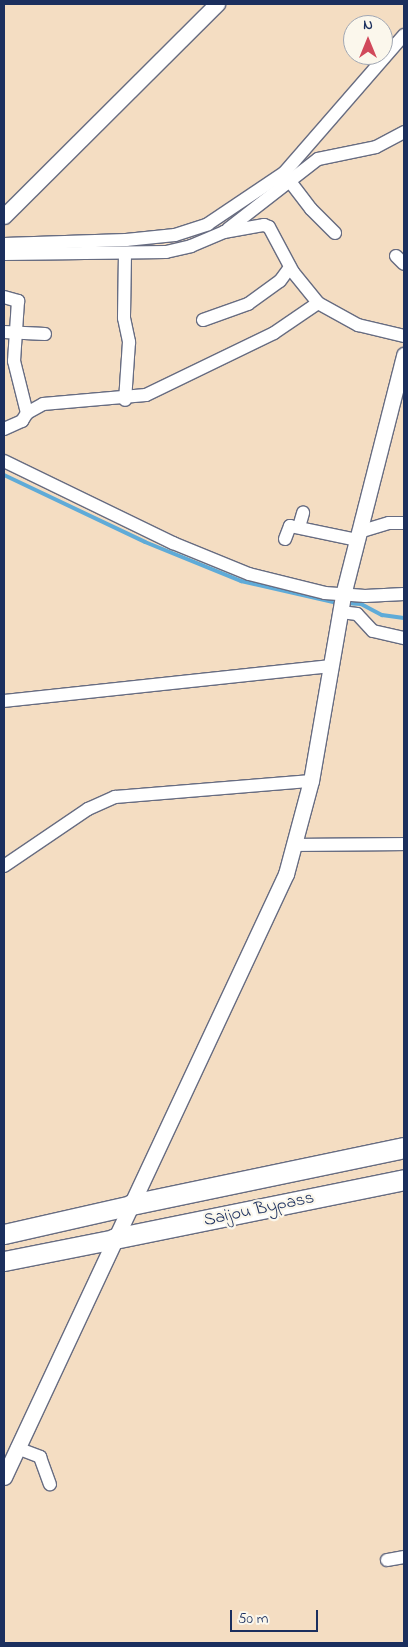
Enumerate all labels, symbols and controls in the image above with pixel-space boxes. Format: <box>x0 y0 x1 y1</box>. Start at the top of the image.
north arrow <box>343 15 393 65</box>
text: N <box>363 15 373 36</box>
street label: Saijou Bypass <box>202 1188 316 1232</box>
scale bar <box>233 1600 320 1632</box>
text: 50 m <box>238 1608 268 1630</box>

